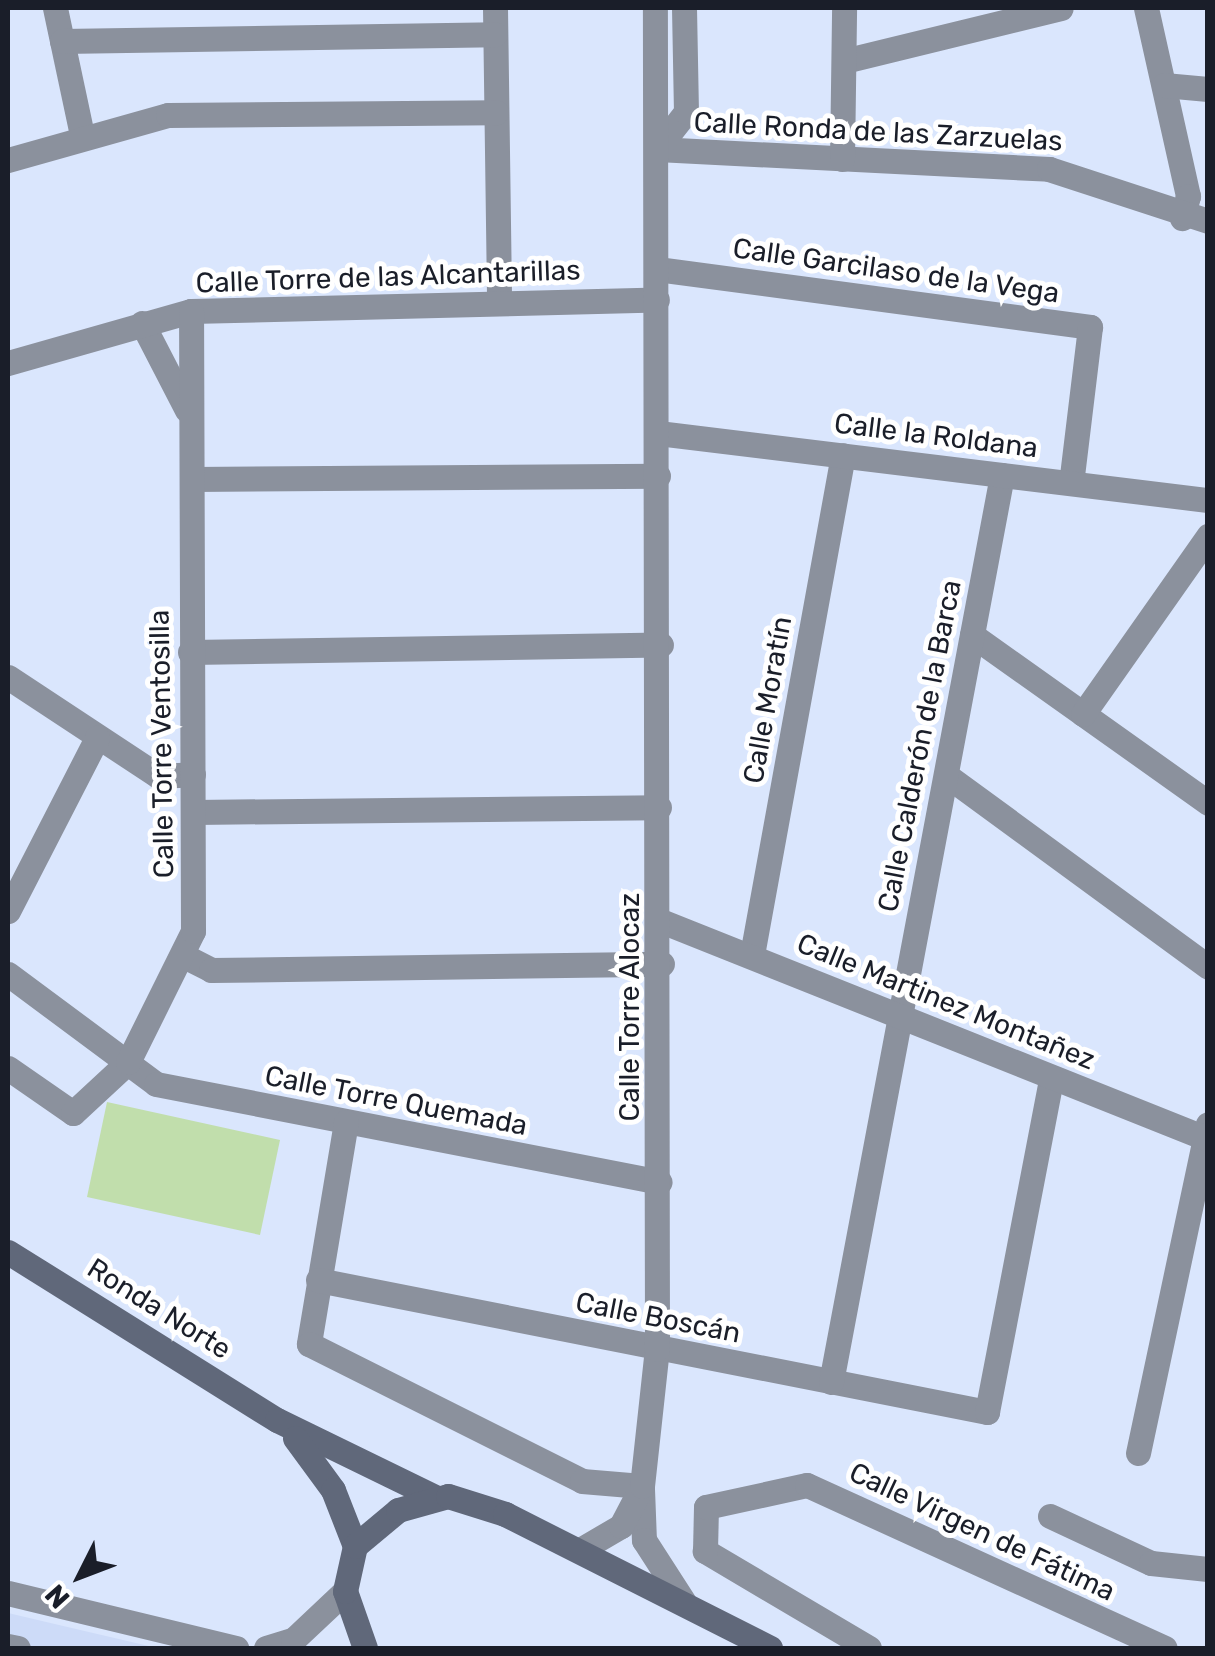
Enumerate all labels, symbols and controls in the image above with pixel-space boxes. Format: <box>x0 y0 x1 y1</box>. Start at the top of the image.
street label: Calle Ronda de las Zarzuelas <box>693 106 1063 158</box>
street label: Calle Garcilaso de la Vega <box>730 231 1062 311</box>
street label: Calle Torre de las Alcantarillas <box>194 253 582 301</box>
street label: Calle la Roldana <box>832 407 1040 465</box>
street label: Calle Calderón de la Barca <box>871 577 969 915</box>
street label: Calle Torre Ventosilla <box>143 609 181 879</box>
street label: Calle Moratín <box>737 614 799 786</box>
street label: Calle Torre Alocaz <box>613 892 647 1122</box>
street label: Calle Martinez Montañez <box>792 927 1100 1077</box>
street label: Calle Torre Quemada <box>262 1059 530 1143</box>
street label: Ronda Norte <box>81 1252 237 1366</box>
street label: Calle Boscán <box>573 1286 743 1350</box>
street label: Calle Virgen de Fátima <box>843 1455 1121 1609</box>
north arrow <box>30 1526 130 1626</box>
text: N <box>38 1578 76 1615</box>

